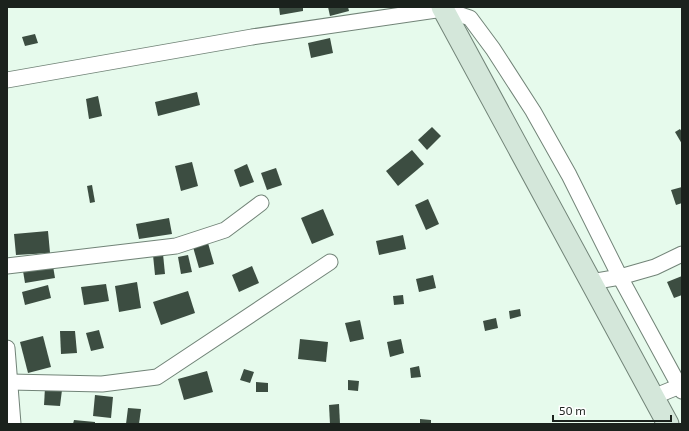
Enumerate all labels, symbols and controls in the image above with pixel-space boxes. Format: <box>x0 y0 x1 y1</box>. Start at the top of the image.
scale bar <box>553 397 671 423</box>
text: 50 m <box>559 403 586 417</box>

